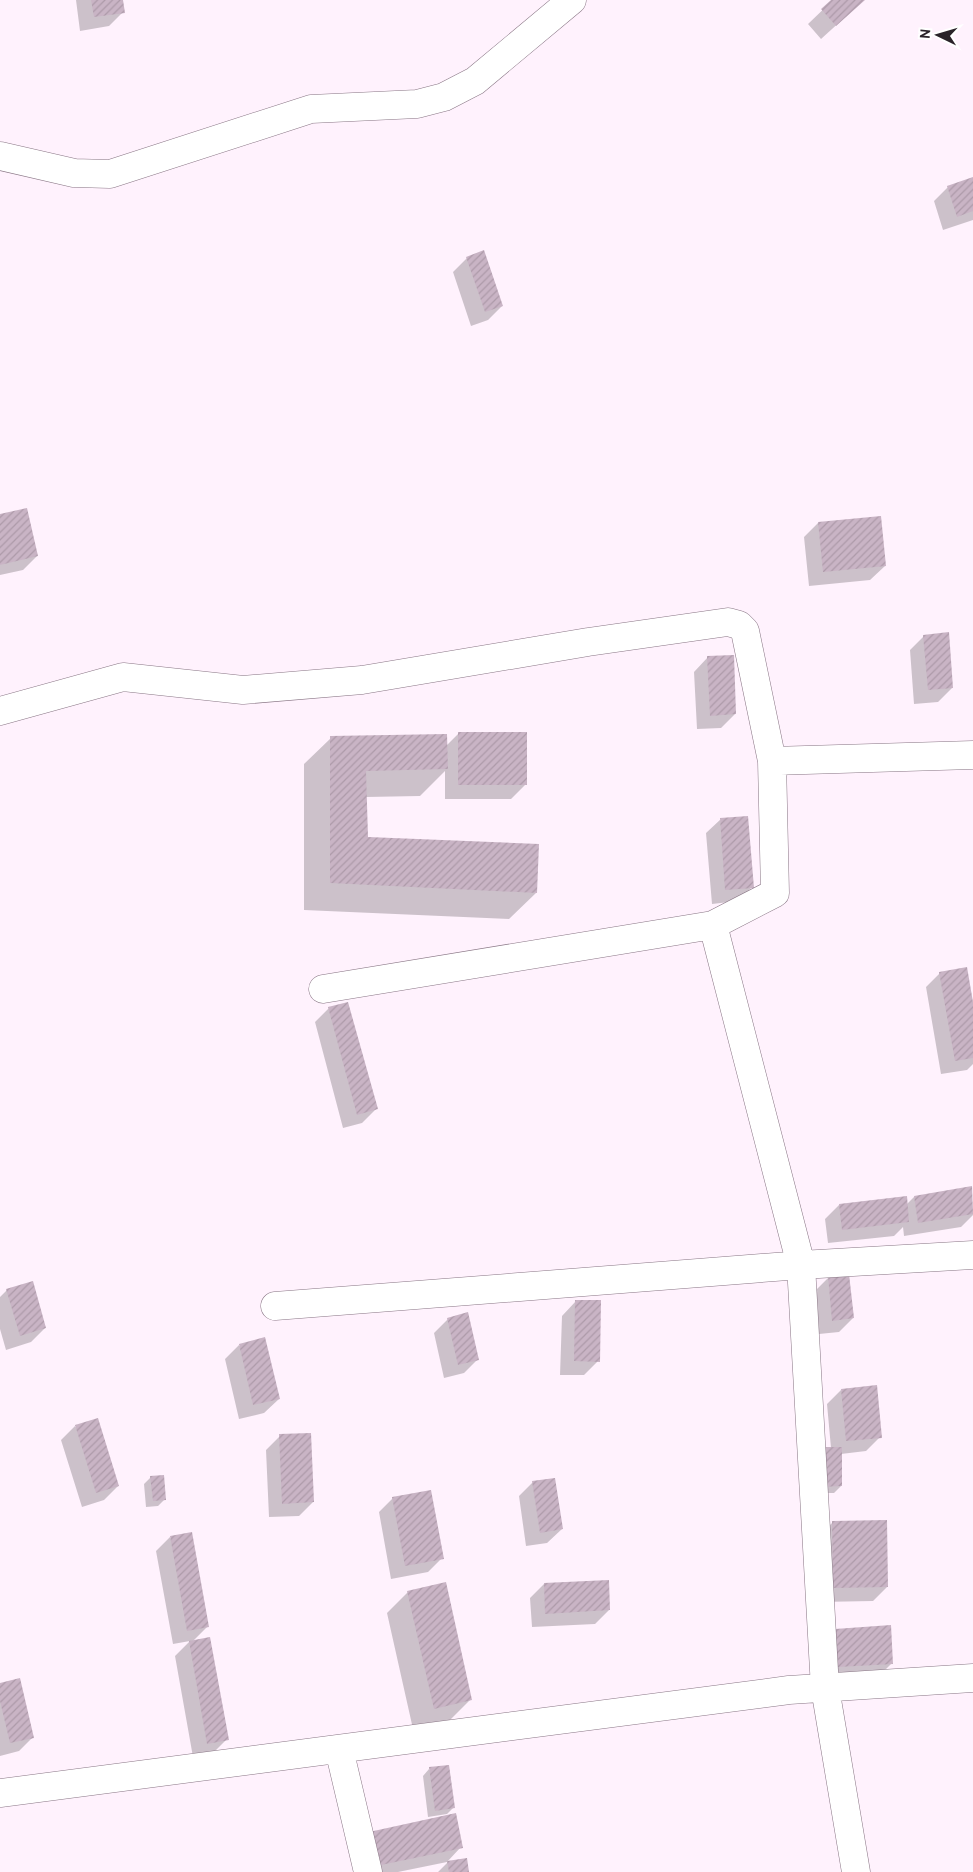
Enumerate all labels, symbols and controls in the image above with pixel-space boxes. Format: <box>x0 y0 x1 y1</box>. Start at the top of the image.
north arrow <box>913 10 963 60</box>
text: N <box>918 28 935 40</box>

